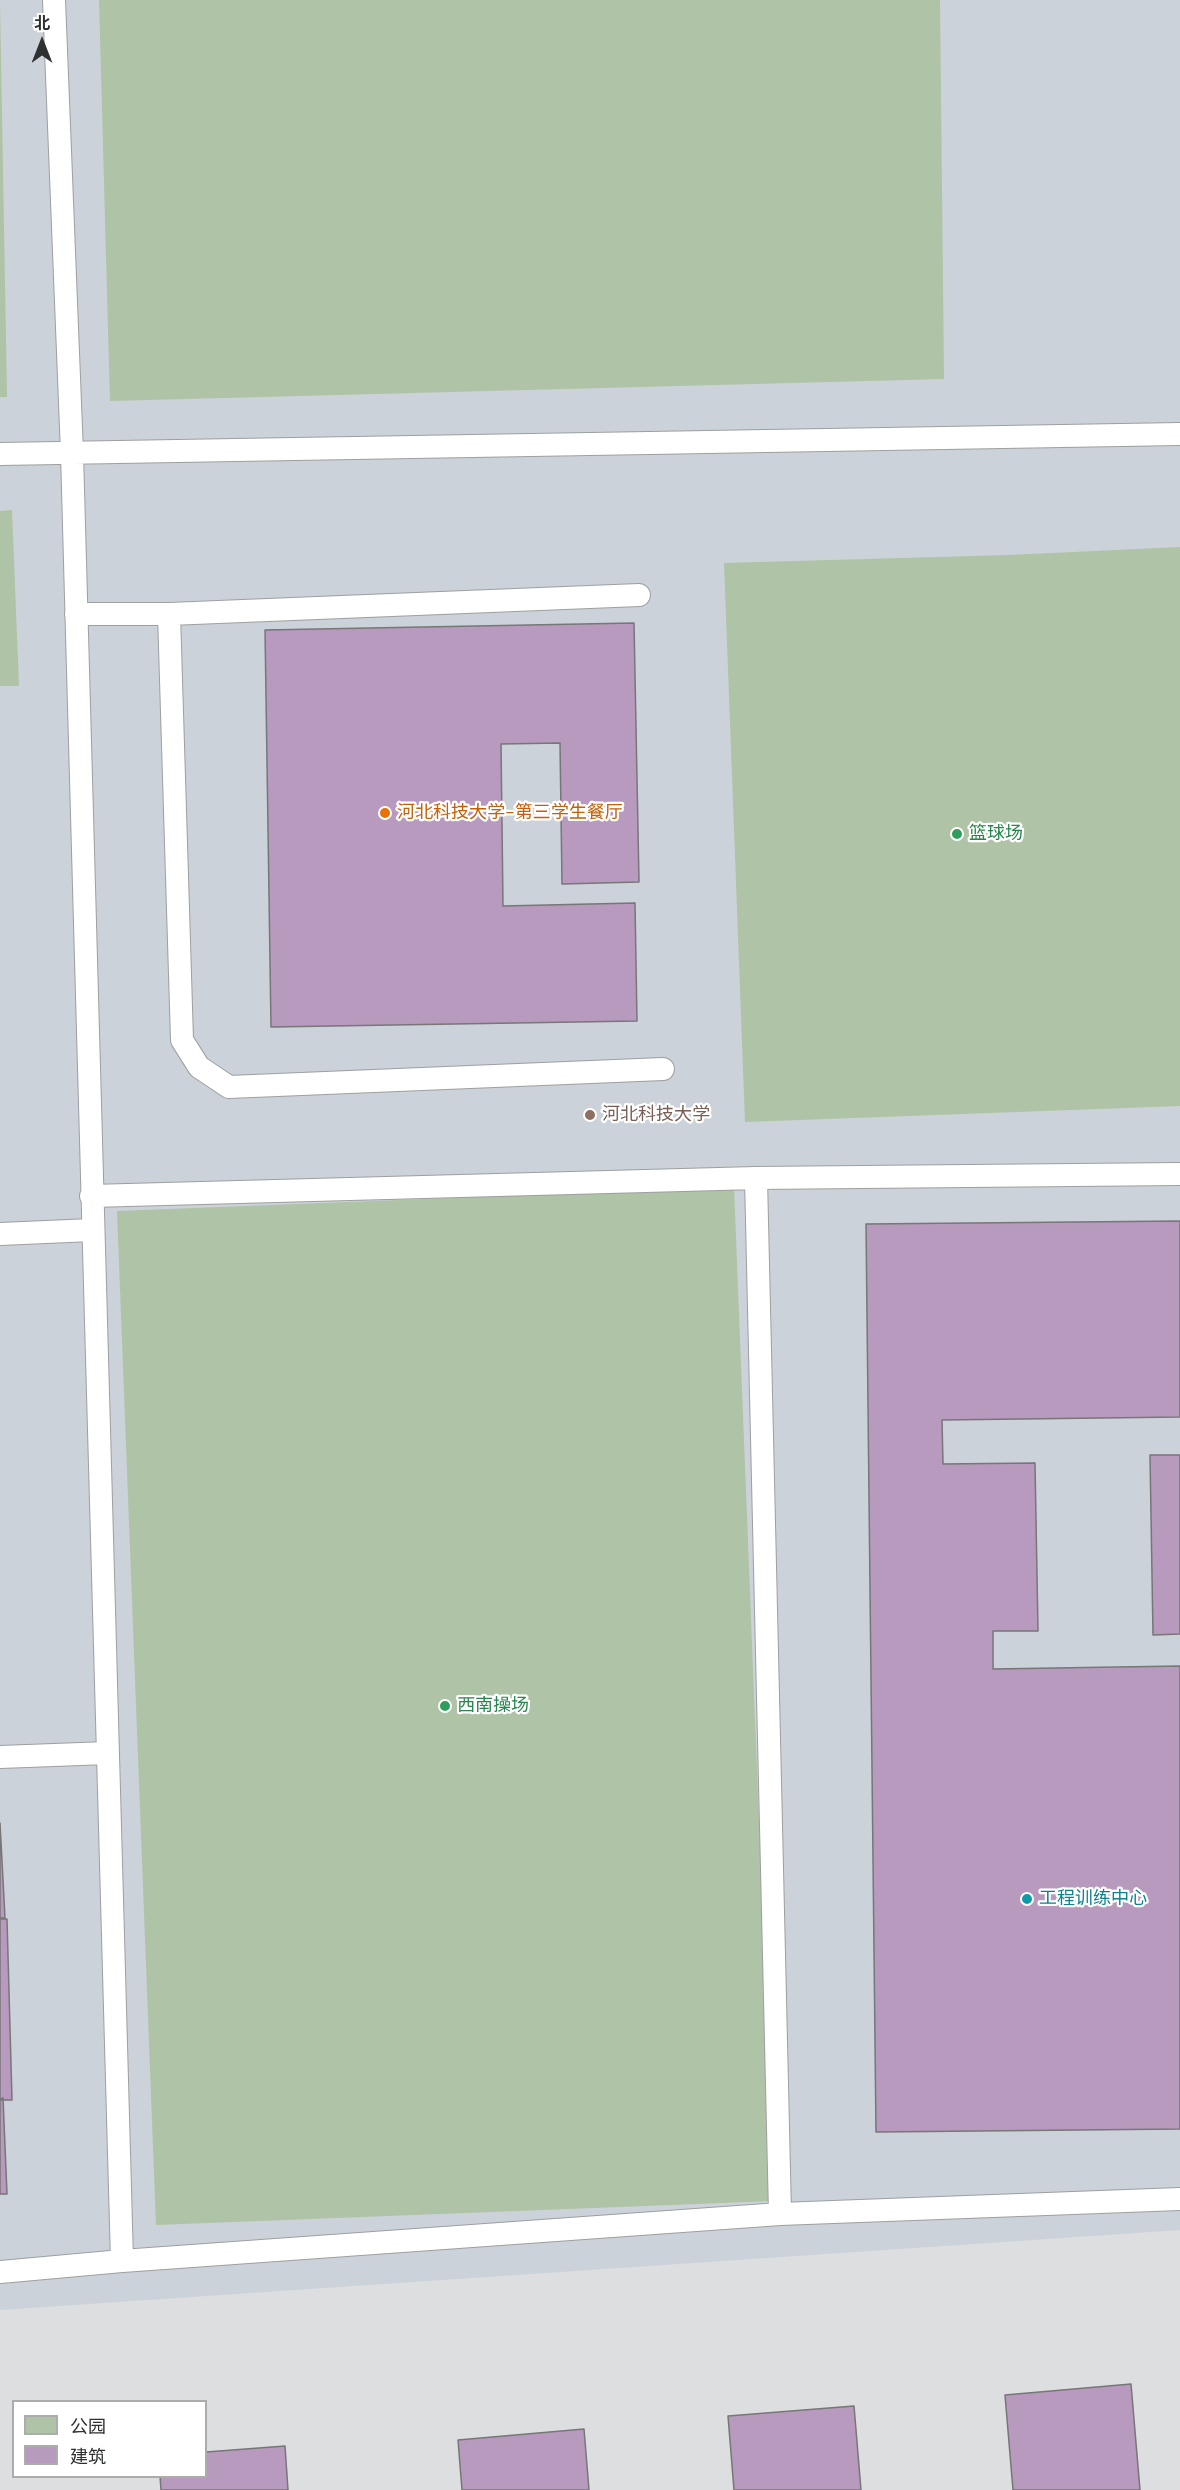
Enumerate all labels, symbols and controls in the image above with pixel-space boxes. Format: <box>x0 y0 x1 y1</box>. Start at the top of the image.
north arrow <box>12 12 72 72</box>
text: 北 <box>34 13 50 34</box>
place label: 河北科技大学-第三学生餐厅 <box>397 802 623 824</box>
marker: 河北科技大学-第三学生餐厅 <box>378 806 392 820</box>
place label: 篮球场 <box>969 823 1023 845</box>
marker: 篮球场 <box>950 827 964 841</box>
place label: 河北科技大学 <box>602 1104 710 1126</box>
marker: 河北科技大学 <box>583 1108 597 1122</box>
place label: 西南操场 <box>457 1695 529 1717</box>
marker: 西南操场 <box>438 1699 452 1713</box>
place label: 工程训练中心 <box>1039 1888 1147 1910</box>
marker: 工程训练中心 <box>1020 1892 1034 1906</box>
legend <box>12 2400 207 2478</box>
text: 公园 <box>70 2415 106 2439</box>
text: 建筑 <box>70 2445 106 2469</box>

